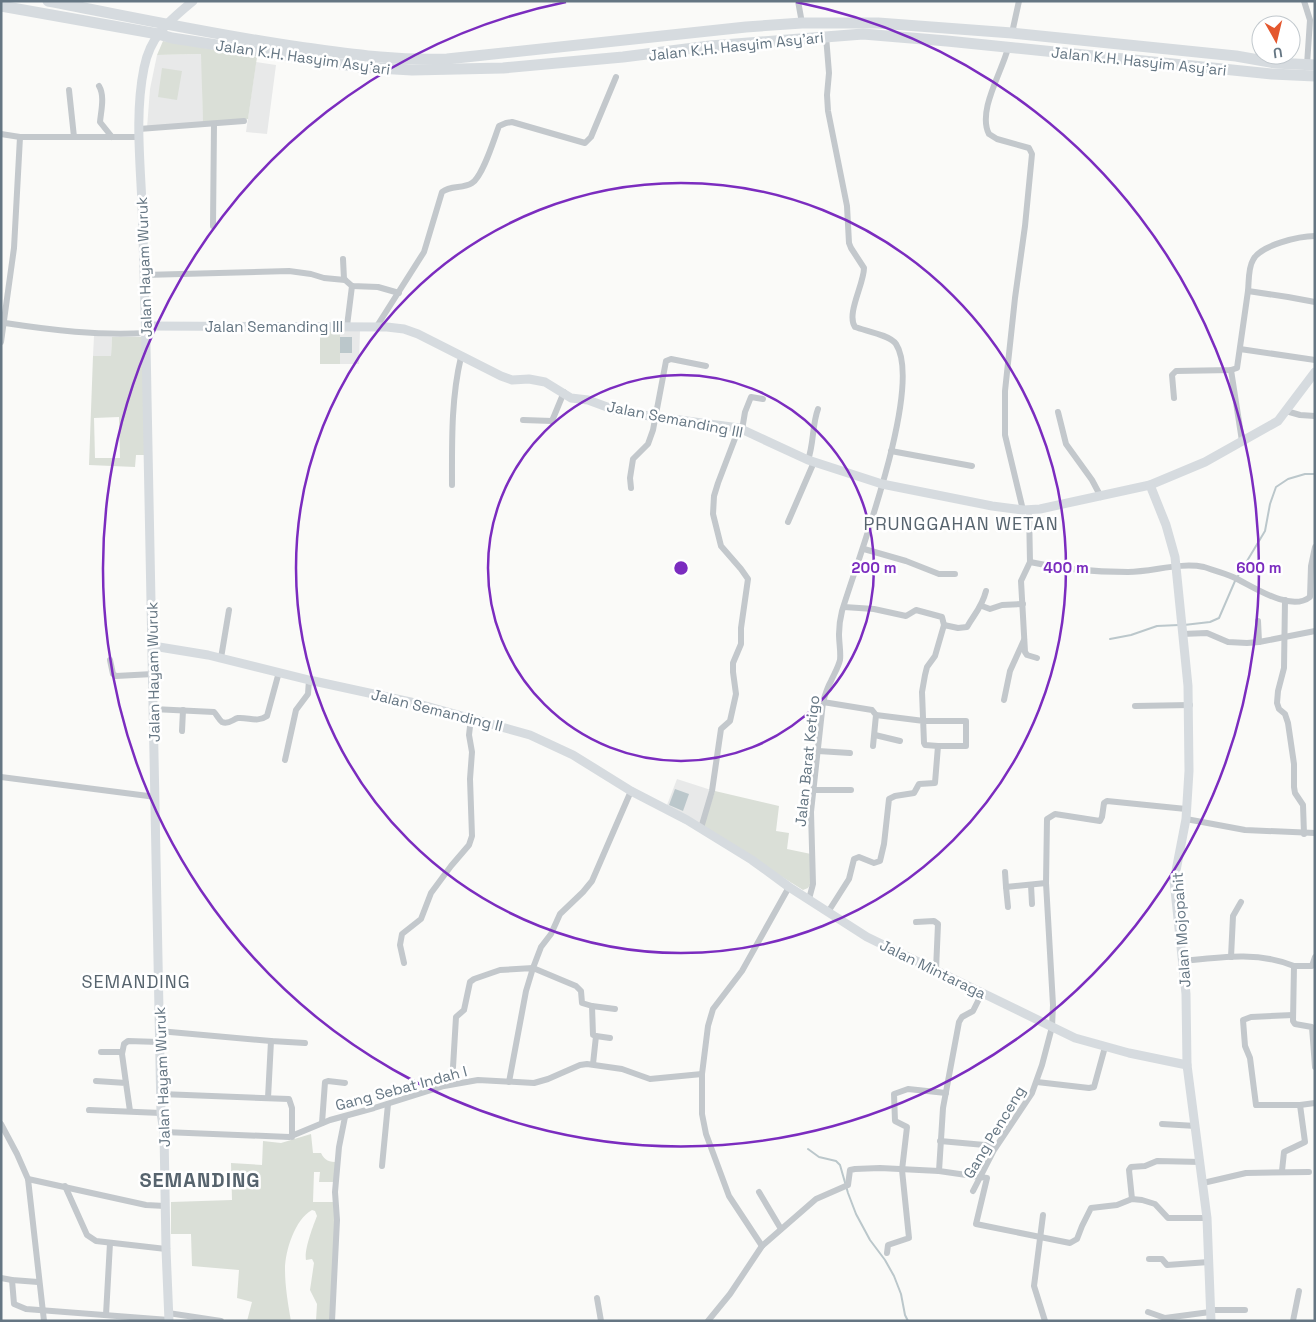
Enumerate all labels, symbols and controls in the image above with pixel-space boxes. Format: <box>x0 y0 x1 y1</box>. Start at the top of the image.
north arrow <box>1251 15 1301 65</box>
street label: Jalan K.H. Hasyim Asy'ari <box>647 27 825 65</box>
street label: Jalan K.H. Hasyim Asy'ari <box>214 35 392 79</box>
street label: Jalan K.H. Hasyim Asy'ari <box>1050 42 1228 80</box>
text: U <box>1272 43 1284 62</box>
street label: Jalan Hayam Wuruk <box>132 197 156 337</box>
street label: Jalan Semanding III <box>205 317 343 336</box>
street label: Jalan Semanding III <box>605 396 745 442</box>
district label: PRUNGGAHAN WETAN <box>863 512 1059 535</box>
text: 200 m <box>852 558 896 577</box>
text: 400 m <box>1043 558 1089 577</box>
text: 600 m <box>1236 558 1282 577</box>
centre of rings <box>672 559 690 577</box>
street label: Jalan Hayam Wuruk <box>142 602 164 742</box>
street label: Jalan Semanding II <box>369 684 505 736</box>
street label: Jalan Barat Ketigo <box>791 694 823 828</box>
street label: Jalan Mojopahit <box>1167 871 1195 988</box>
street label: Jalan Mintaraga <box>877 935 989 1003</box>
district label: SEMANDING <box>81 970 191 993</box>
street label: Jalan Hayam Wuruk <box>150 1007 174 1147</box>
street label: Gang Sebat Indah I <box>333 1061 469 1115</box>
street label: Gang Penceng <box>959 1082 1029 1182</box>
district label: SEMANDING <box>139 1167 261 1193</box>

